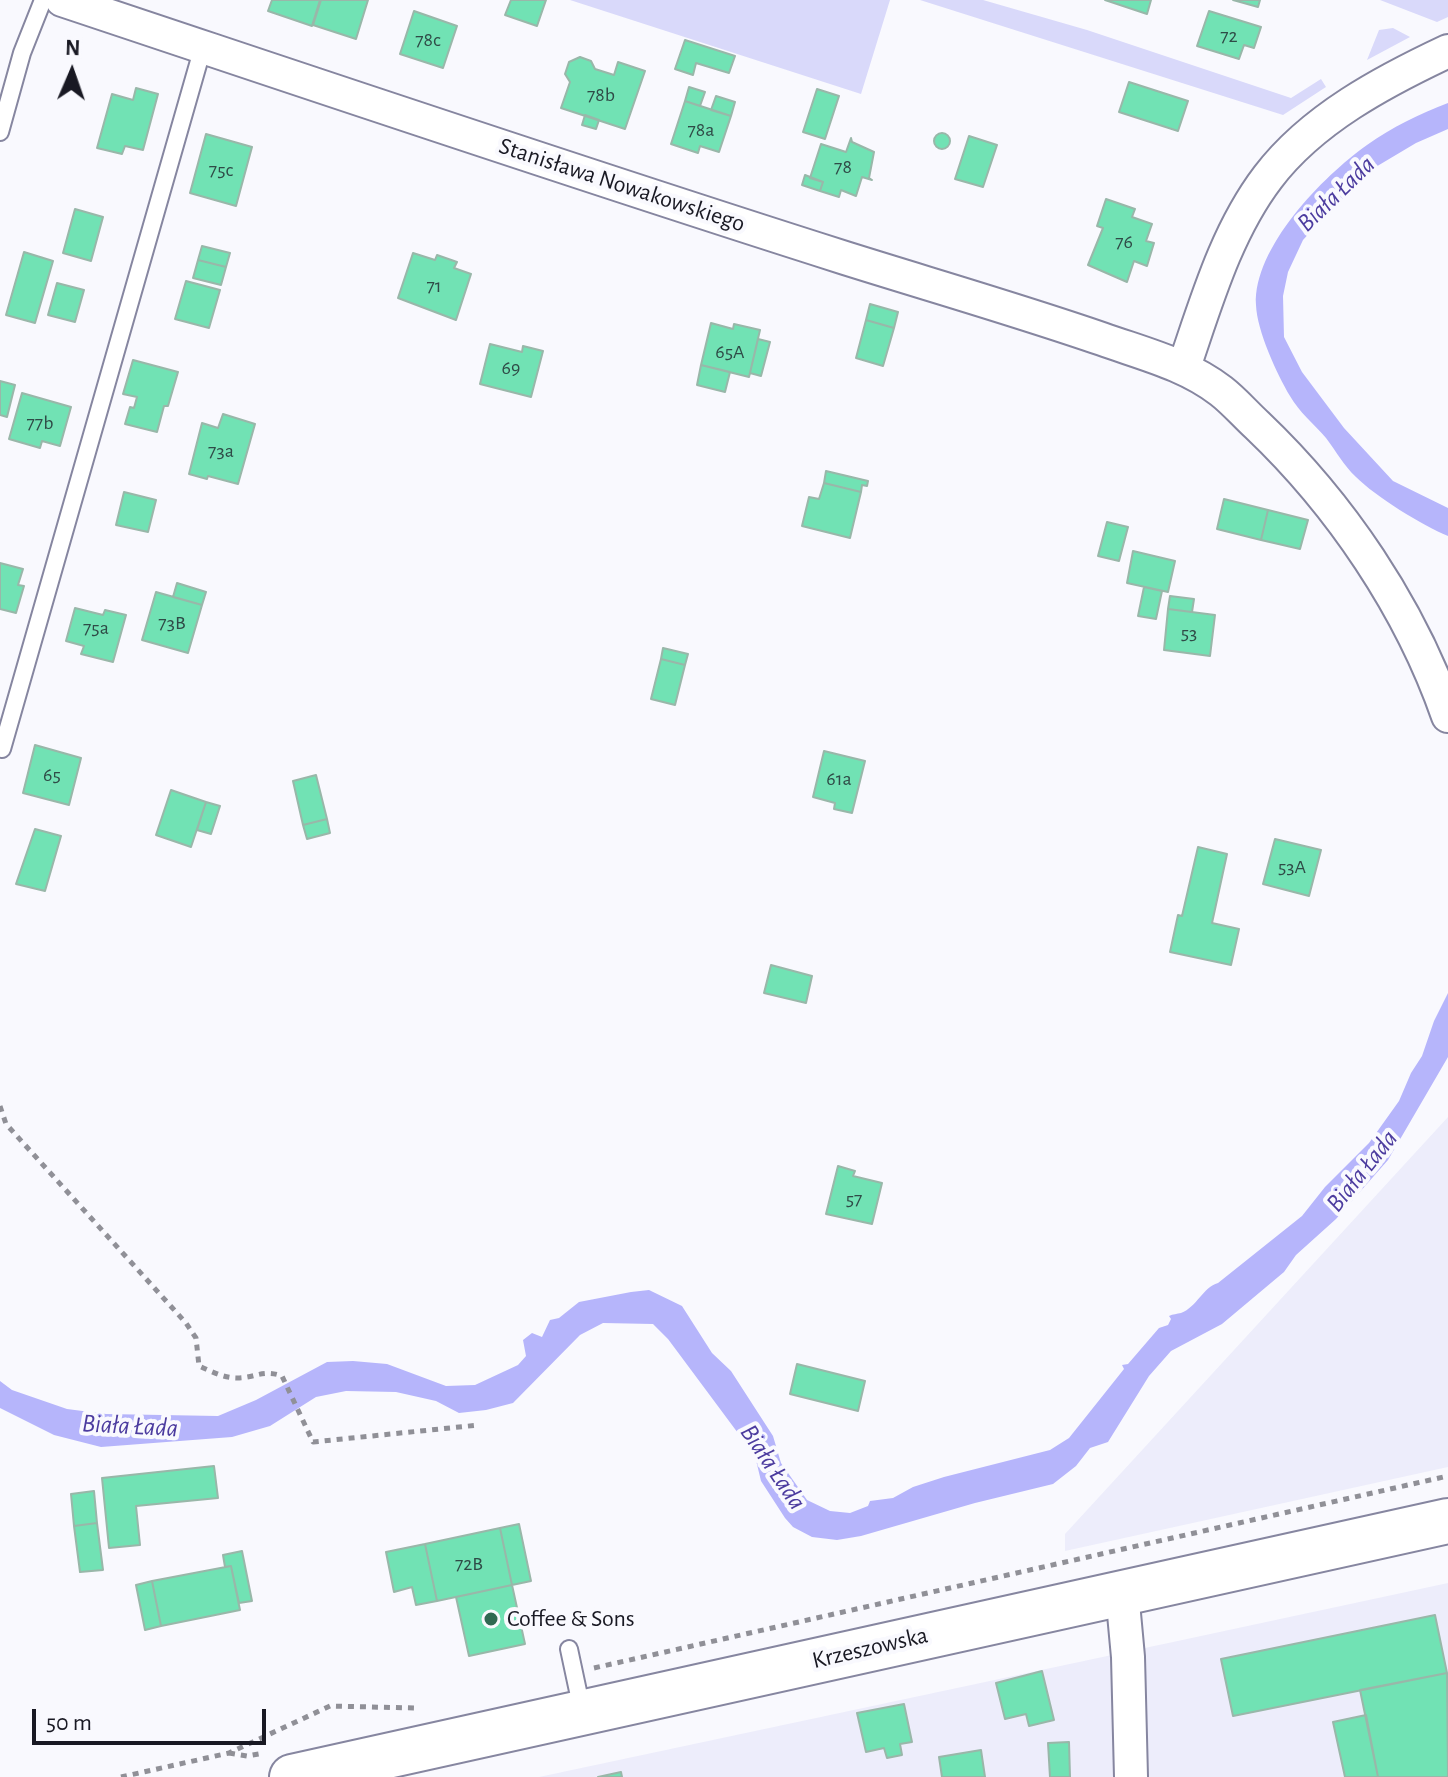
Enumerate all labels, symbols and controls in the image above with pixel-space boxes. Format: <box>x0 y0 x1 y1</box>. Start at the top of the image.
house number: 72 <box>1220 24 1238 48</box>
house number: 78c <box>415 28 441 52</box>
north arrow <box>32 32 112 112</box>
text: N <box>65 37 81 59</box>
house number: 78b <box>587 83 615 107</box>
house number: 78a <box>687 118 715 142</box>
street label: Stanisława Nowakowskiego <box>495 132 749 238</box>
water label: Biała Łada <box>1290 149 1382 239</box>
house number: 78 <box>834 155 852 179</box>
house number: 75c <box>209 158 233 182</box>
house number: 76 <box>1115 230 1133 254</box>
house number: 71 <box>426 274 442 298</box>
house number: 65A <box>715 340 745 364</box>
house number: 69 <box>502 356 520 380</box>
house number: 77b <box>27 411 53 435</box>
house number: 73a <box>208 439 234 463</box>
house number: 73B <box>158 611 186 635</box>
house number: 75a <box>83 616 109 640</box>
house number: 53 <box>1181 621 1197 645</box>
house number: 65 <box>43 763 61 787</box>
house number: 61a <box>826 767 852 791</box>
house number: 53A <box>1278 855 1306 879</box>
water label: Biała Łada <box>1320 1124 1404 1218</box>
house number: 57 <box>846 1187 862 1211</box>
water label: Biała Łada <box>81 1408 179 1444</box>
water label: Biała Łada <box>733 1418 813 1516</box>
house number: 72B <box>455 1552 483 1576</box>
place label: Coffee & Sons <box>507 1605 635 1633</box>
marker: Coffee & Sons <box>482 1610 500 1628</box>
street label: Krzeszowska <box>809 1621 931 1675</box>
scale bar <box>36 1693 270 1743</box>
text: 50 m <box>46 1711 92 1735</box>

